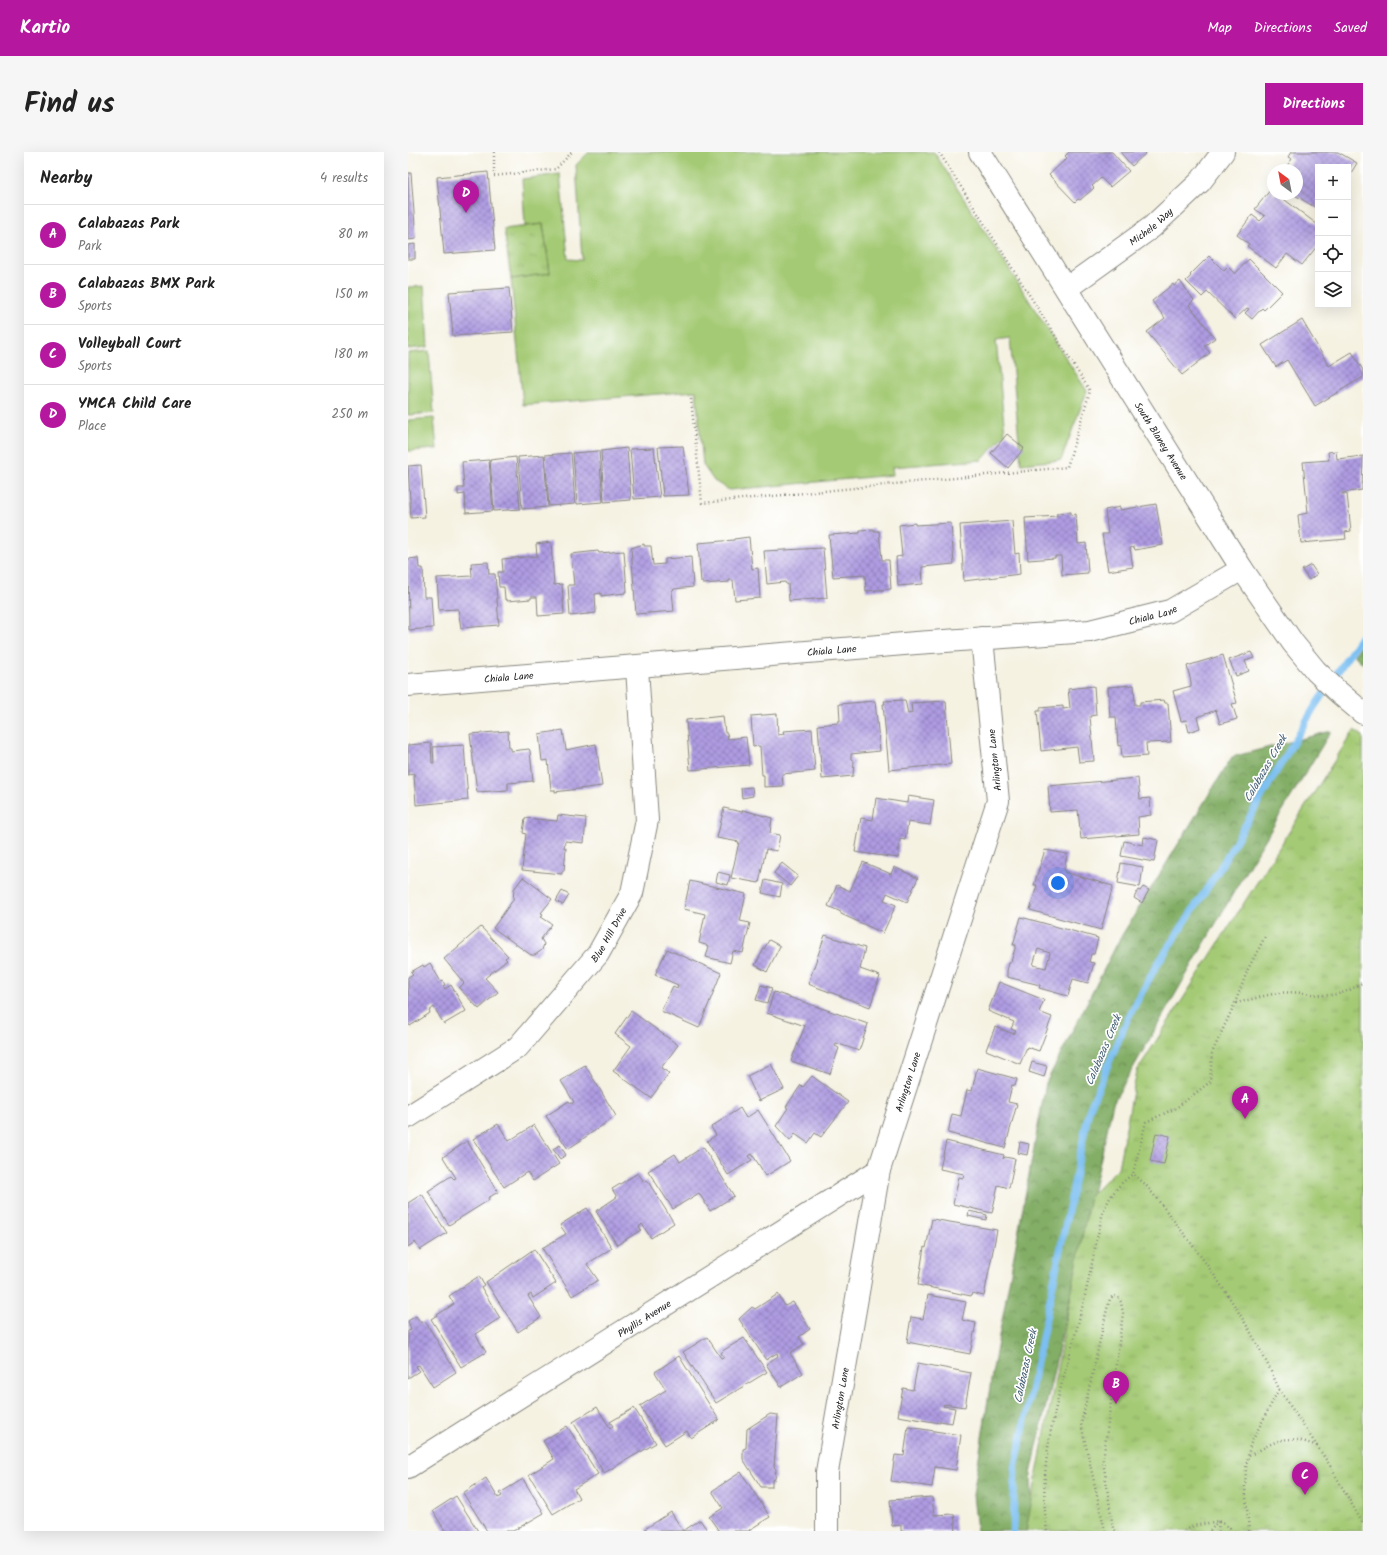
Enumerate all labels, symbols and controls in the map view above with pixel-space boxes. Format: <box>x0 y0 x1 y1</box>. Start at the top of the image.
text: Kartio <box>20 13 70 43</box>
text: Map <box>1207 17 1232 39</box>
text: Directions <box>1254 17 1312 39</box>
text: Saved <box>1334 17 1367 39</box>
text: Find us <box>24 82 115 127</box>
button: Directions <box>1265 83 1363 125</box>
north arrow <box>1267 164 1303 200</box>
map controls <box>1315 164 1351 308</box>
button: + <box>1315 164 1351 200</box>
text: Nearby <box>40 165 92 192</box>
text: 4 results <box>320 168 368 189</box>
pin: D <box>453 180 479 213</box>
button: − <box>1315 200 1351 236</box>
street label: Michele Way <box>1126 204 1177 250</box>
text: Calabazas Park <box>78 212 179 236</box>
text: A <box>49 224 57 245</box>
text: 80 m <box>338 224 368 245</box>
text: Park <box>78 236 102 257</box>
button: locate <box>1315 236 1351 272</box>
text: Calabazas BMX Park <box>78 272 214 296</box>
button: layers <box>1315 272 1351 308</box>
text: B <box>49 284 57 305</box>
text: 150 m <box>335 284 368 305</box>
text: Sports <box>78 296 112 317</box>
text: Volleyball Court <box>78 332 181 356</box>
text: C <box>49 344 57 365</box>
text: 180 m <box>334 344 368 365</box>
text: Sports <box>78 356 112 377</box>
text: YMCA Child Care <box>78 392 191 416</box>
street label: South Blaney Avenue <box>1130 399 1191 484</box>
text: D <box>49 404 57 425</box>
text: 250 m <box>331 404 368 425</box>
text: Place <box>78 416 106 437</box>
street label: Chiala Lane <box>1127 601 1181 630</box>
street label: Chiala Lane <box>806 641 858 661</box>
street label: Chiala Lane <box>483 668 535 688</box>
street label: Arlington Lane <box>984 728 1006 792</box>
water label: Calabazas Creek <box>1239 730 1293 805</box>
your location <box>1048 873 1068 893</box>
street label: Blue Hill Drive <box>587 904 632 966</box>
water label: Calabazas Creek <box>1081 1011 1128 1088</box>
street label: Arlington Lane <box>891 1050 926 1114</box>
pin: A <box>1232 1086 1258 1119</box>
street label: Phyllis Avenue <box>615 1296 675 1342</box>
water label: Calabazas Creek <box>1009 1326 1043 1405</box>
street label: Arlington Lane <box>828 1366 854 1430</box>
pin: B <box>1103 1371 1129 1404</box>
pin: C <box>1292 1462 1318 1495</box>

